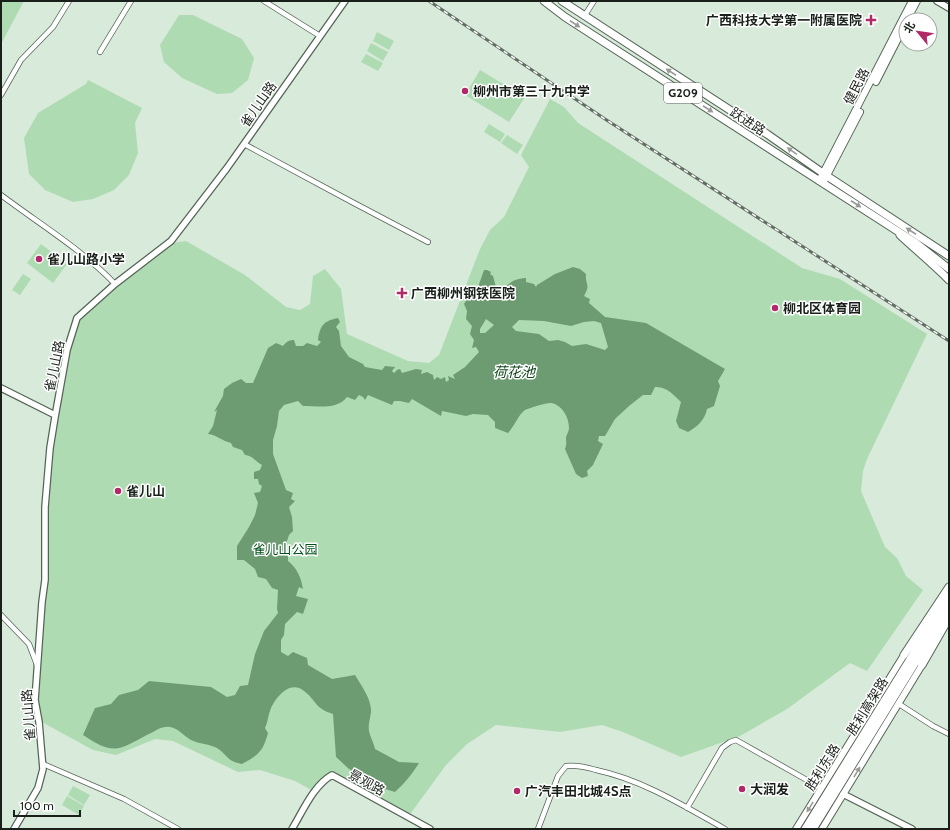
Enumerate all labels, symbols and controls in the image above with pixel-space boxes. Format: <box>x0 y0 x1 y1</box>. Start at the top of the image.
place label: 广西科技大学第一附属医院 <box>706 12 862 28</box>
north arrow <box>898 12 938 52</box>
marker: 广西科技大学第一附属医院 <box>865 14 877 26</box>
text: 北 <box>900 19 918 35</box>
one-way arrow <box>570 20 581 28</box>
street label: 健民路 <box>840 65 872 107</box>
one-way arrow <box>666 68 677 75</box>
street label: 雀儿山路 <box>237 78 279 130</box>
place label: 柳州市第三十九中学 <box>473 83 590 99</box>
road number: G209 <box>664 83 702 103</box>
marker: 柳州市第三十九中学 <box>460 86 470 96</box>
street label: 跃进路 <box>727 104 769 138</box>
one-way arrow <box>702 106 714 113</box>
one-way arrow <box>786 147 797 155</box>
one-way arrow <box>851 200 861 208</box>
one-way arrow <box>906 227 916 235</box>
place label: 雀儿山路小学 <box>47 251 125 267</box>
marker: 雀儿山路小学 <box>34 254 44 264</box>
place label: 广西柳州钢铁医院 <box>411 285 515 301</box>
marker: 广西柳州钢铁医院 <box>396 287 408 299</box>
place label: 柳北区体育园 <box>783 300 861 316</box>
marker: 柳北区体育园 <box>770 303 780 313</box>
street label: 雀儿山路 <box>41 339 67 393</box>
water label: 荷花池 <box>493 363 537 381</box>
place label: 雀儿山 <box>126 483 165 499</box>
marker: 雀儿山 <box>113 486 123 496</box>
park label: 雀儿山公园 <box>252 541 318 557</box>
street label: 胜利高架路 <box>843 674 891 738</box>
street label: 雀儿山路 <box>18 688 38 742</box>
street label: 胜利东路 <box>801 741 843 793</box>
street label: 景观路 <box>346 766 388 798</box>
one-way arrow <box>853 767 861 777</box>
place label: 大润发 <box>750 781 789 797</box>
place label: 广汽丰田北城4S点 <box>525 783 632 799</box>
marker: 大润发 <box>737 784 747 794</box>
marker: 广汽丰田北城4S点 <box>512 786 522 796</box>
scale bar <box>14 792 80 818</box>
text: 100 m <box>20 798 54 813</box>
one-way arrow <box>806 801 813 813</box>

